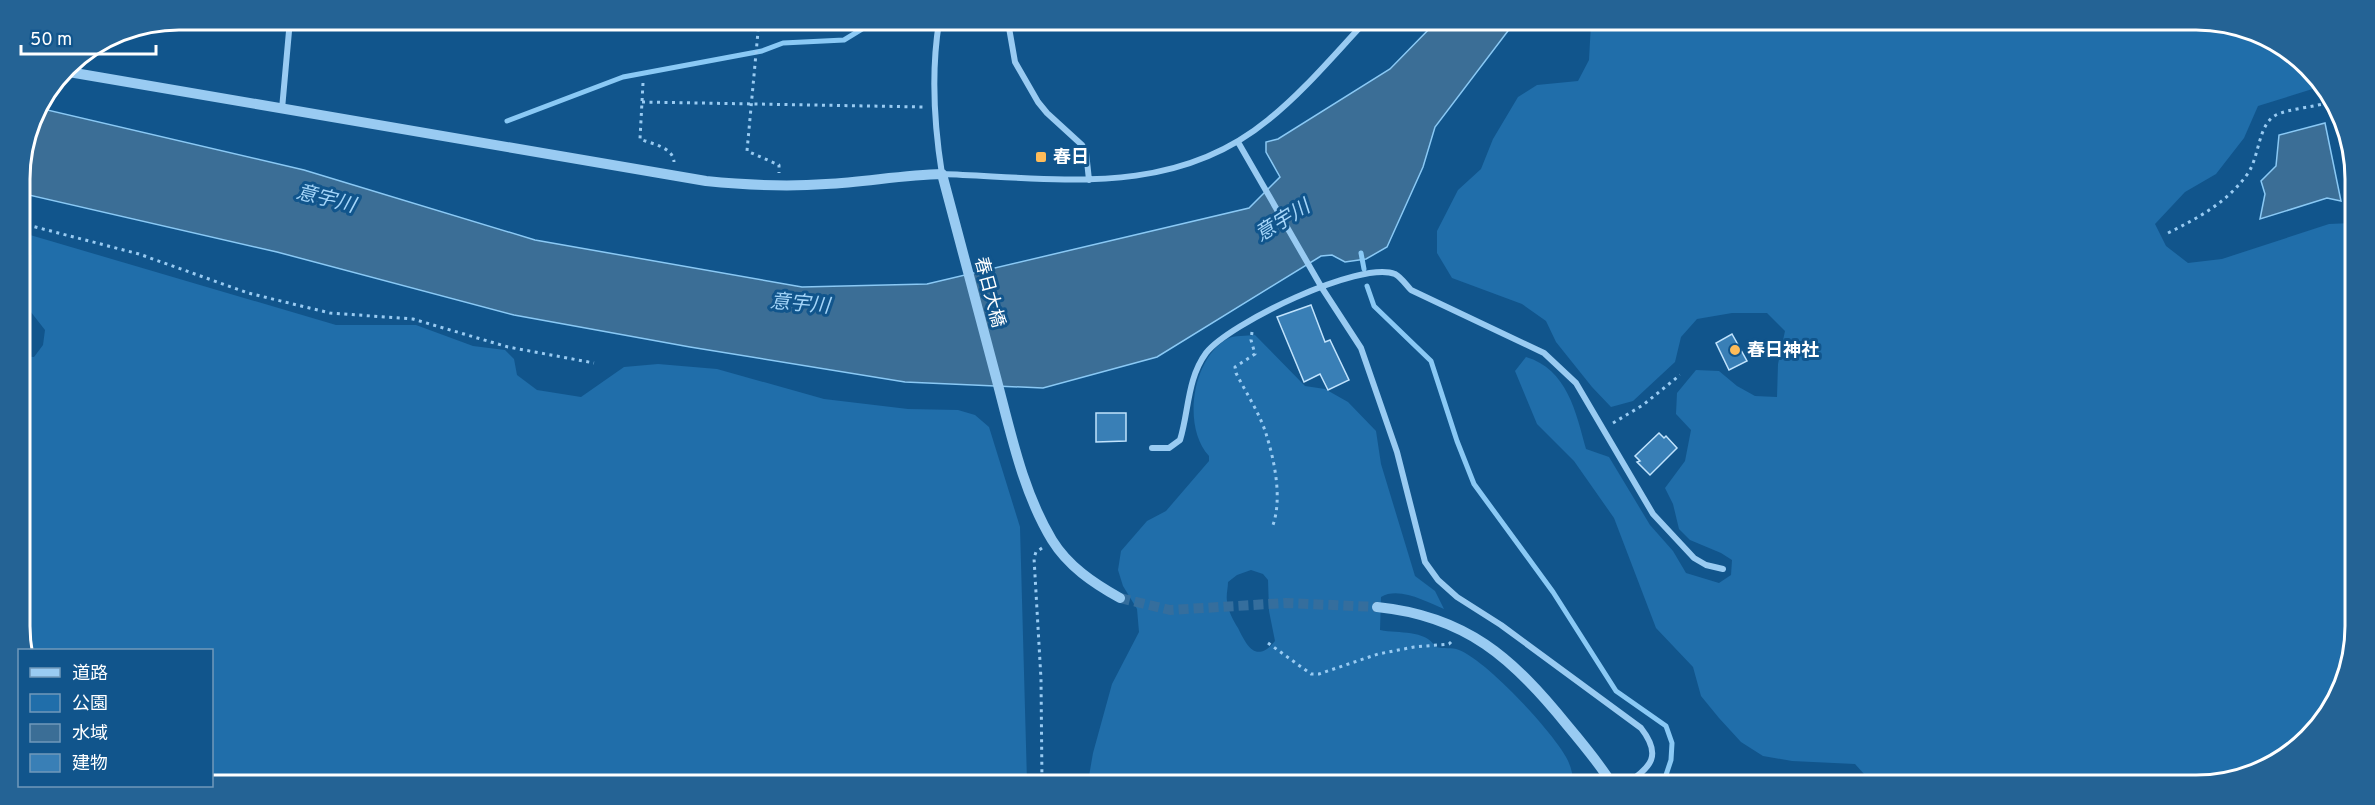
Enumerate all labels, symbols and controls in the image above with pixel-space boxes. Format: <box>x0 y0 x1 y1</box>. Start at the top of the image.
scale bar <box>21 18 156 56</box>
text: 50 m <box>30 29 72 52</box>
place label: 春日 <box>1053 147 1089 170</box>
marker: 春日 <box>1034 150 1048 164</box>
water label: 意宇川 <box>293 180 360 220</box>
water label: 意宇川 <box>1251 194 1317 249</box>
street label: 春日大橋 <box>968 255 1009 330</box>
water label: 意宇川 <box>769 289 833 321</box>
place label: 春日神社 <box>1747 340 1819 363</box>
marker: 春日神社 <box>1728 343 1742 357</box>
legend <box>18 649 213 787</box>
text: 道路 <box>72 663 108 686</box>
text: 公園 <box>72 693 108 716</box>
text: 水域 <box>72 723 108 746</box>
text: 建物 <box>72 753 108 776</box>

